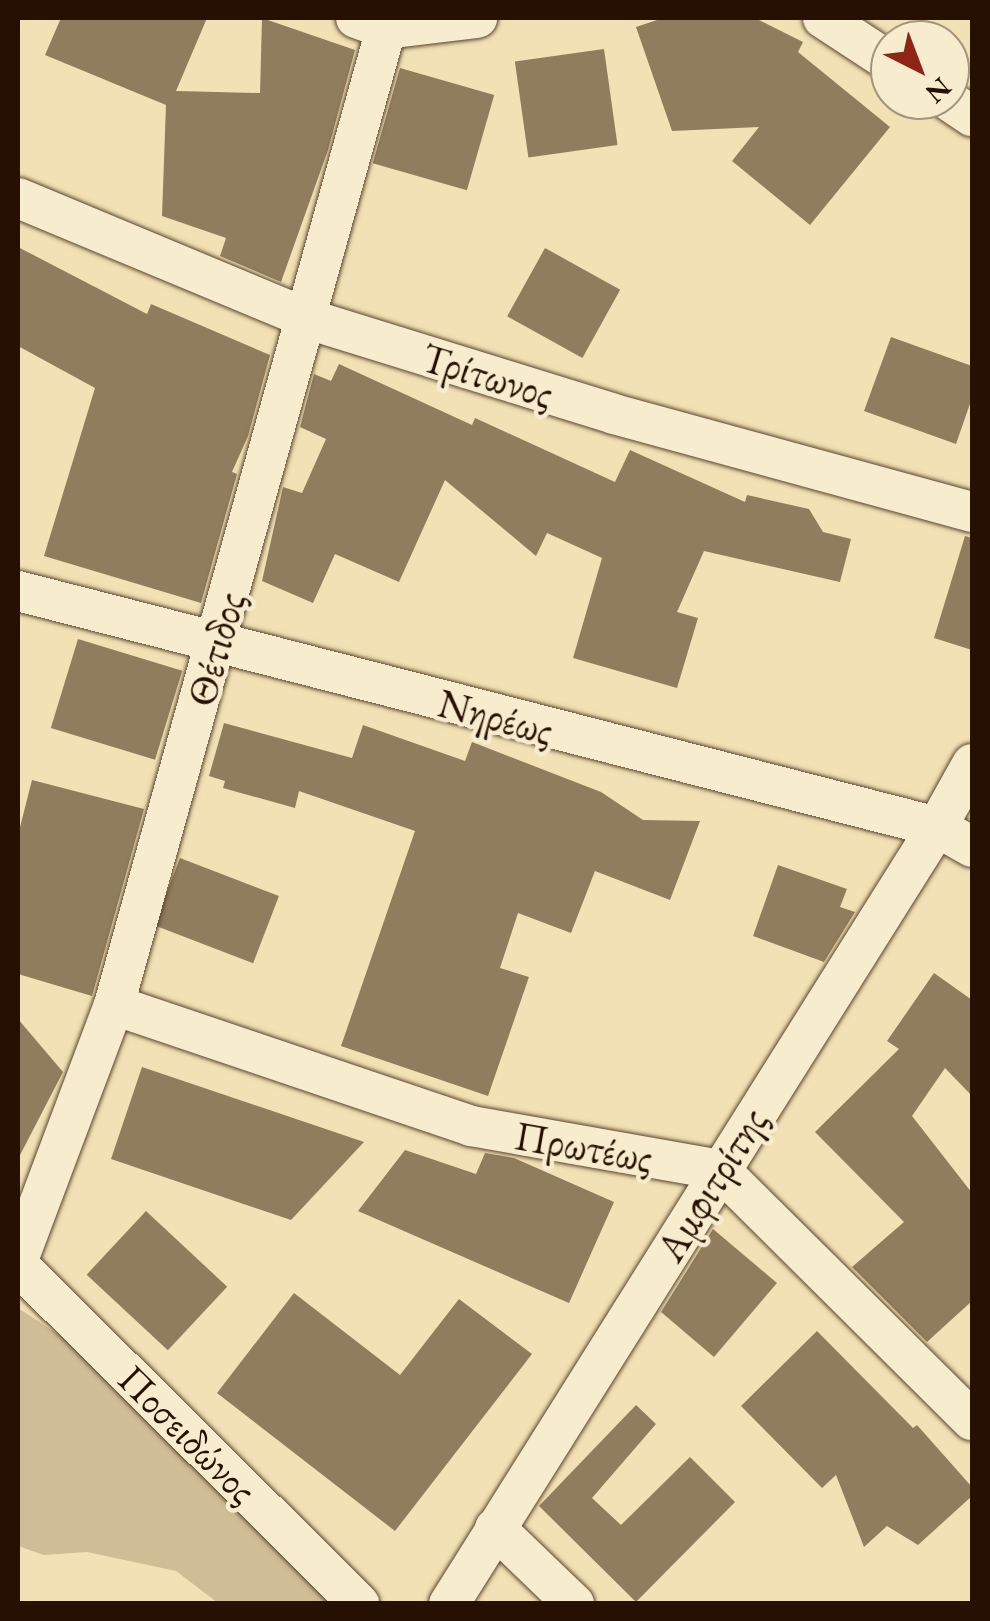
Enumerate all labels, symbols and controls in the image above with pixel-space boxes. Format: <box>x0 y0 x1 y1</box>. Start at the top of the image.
north arrow <box>870 20 970 120</box>
text: N <box>918 70 959 112</box>
street label: Τρίτωνος <box>417 332 559 418</box>
street label: Θέτιδος <box>176 586 254 712</box>
street label: Νηρέως <box>433 678 559 754</box>
street label: Αμφιτρίτης <box>645 1098 777 1270</box>
street label: Πρωτέως <box>512 1110 656 1182</box>
street label: Ποσειδώνος <box>109 1355 267 1513</box>

